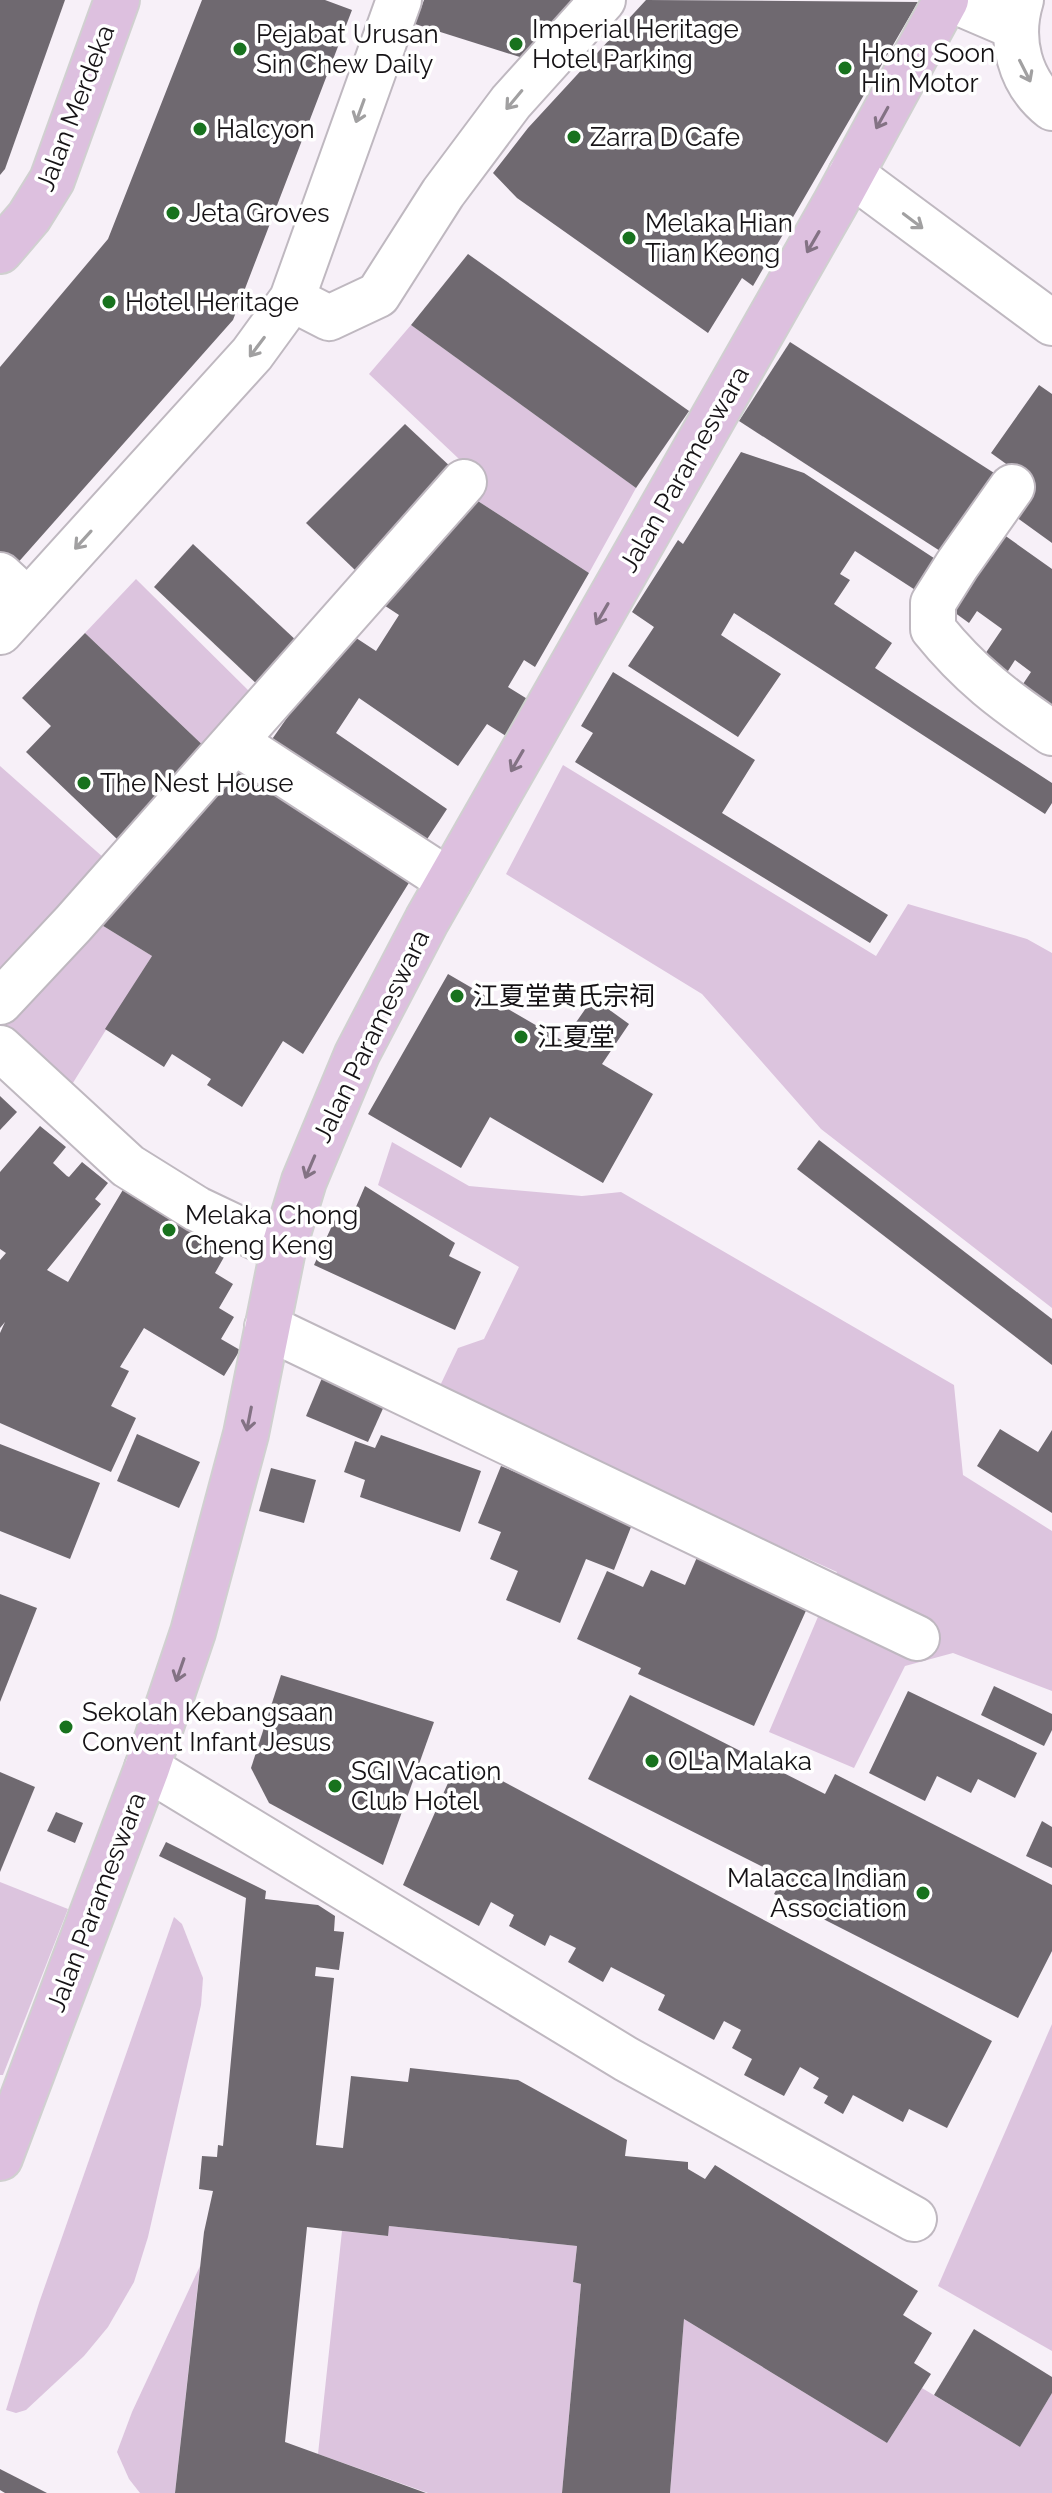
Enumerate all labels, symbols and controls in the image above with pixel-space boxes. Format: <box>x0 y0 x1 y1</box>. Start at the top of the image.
place label: Imperial Heritage Hotel Parking <box>532 14 739 74</box>
place label: Pejabat Urusan Sin Chew Daily <box>256 19 439 79</box>
street label: Jalan Merdeka <box>30 21 120 195</box>
marker: Imperial Heritage Hotel Parking <box>507 35 525 53</box>
place label: Hong Soon Hin Motor <box>861 38 995 98</box>
marker: Pejabat Urusan Sin Chew Daily <box>231 40 249 58</box>
marker: Hong Soon Hin Motor <box>836 59 854 77</box>
one-way arrow <box>1018 59 1033 82</box>
one-way arrow <box>505 89 523 110</box>
one-way arrow <box>352 98 367 123</box>
one-way arrow <box>874 105 889 129</box>
place label: Halcyon <box>216 114 315 144</box>
marker: Halcyon <box>191 120 209 138</box>
place label: Zarra D Cafe <box>590 122 740 152</box>
marker: Zarra D Cafe <box>565 128 583 146</box>
place label: Jeta Groves <box>189 198 329 228</box>
marker: Jeta Groves <box>164 204 182 222</box>
place label: Melaka Hian Tian Keong <box>645 208 793 268</box>
one-way arrow <box>902 213 924 229</box>
marker: Melaka Hian Tian Keong <box>620 229 638 247</box>
one-way arrow <box>805 230 821 253</box>
place label: Hotel Heritage <box>125 287 299 317</box>
marker: Hotel Heritage <box>100 293 118 311</box>
one-way arrow <box>249 336 266 357</box>
street label: Jalan Parameswara <box>613 361 755 577</box>
one-way arrow <box>74 530 92 550</box>
one-way arrow <box>593 602 609 626</box>
one-way arrow <box>509 749 525 772</box>
place label: The Nest House <box>100 768 294 798</box>
marker: The Nest House <box>75 774 93 792</box>
street label: Jalan Parameswara <box>307 925 435 1147</box>
place label: 江夏堂黄氏宗祠 <box>473 981 655 1011</box>
marker: 江夏堂黄氏宗祠 <box>448 987 466 1005</box>
place label: 江夏堂 <box>537 1022 615 1052</box>
marker: 江夏堂 <box>512 1028 530 1046</box>
one-way arrow <box>301 1154 316 1179</box>
place label: Melaka Chong Cheng Keng <box>185 1200 358 1260</box>
marker: Melaka Chong Cheng Keng <box>160 1221 178 1239</box>
one-way arrow <box>241 1406 256 1431</box>
one-way arrow <box>172 1657 187 1682</box>
place label: Sekolah Kebangsaan Convent Infant Jesus <box>82 1697 333 1757</box>
marker: Sekolah Kebangsaan Convent Infant Jesus <box>57 1718 75 1736</box>
place label: OL'a Malaka <box>668 1746 812 1776</box>
marker: OL'a Malaka <box>643 1752 661 1770</box>
place label: SGI Vacation Club Hotel <box>351 1756 501 1816</box>
marker: SGI Vacation Club Hotel <box>326 1777 344 1795</box>
street label: Jalan Parameswara <box>40 1788 152 2016</box>
place label: Malacca Indian Association <box>727 1863 907 1923</box>
marker: Malacca Indian Association <box>914 1884 932 1902</box>

